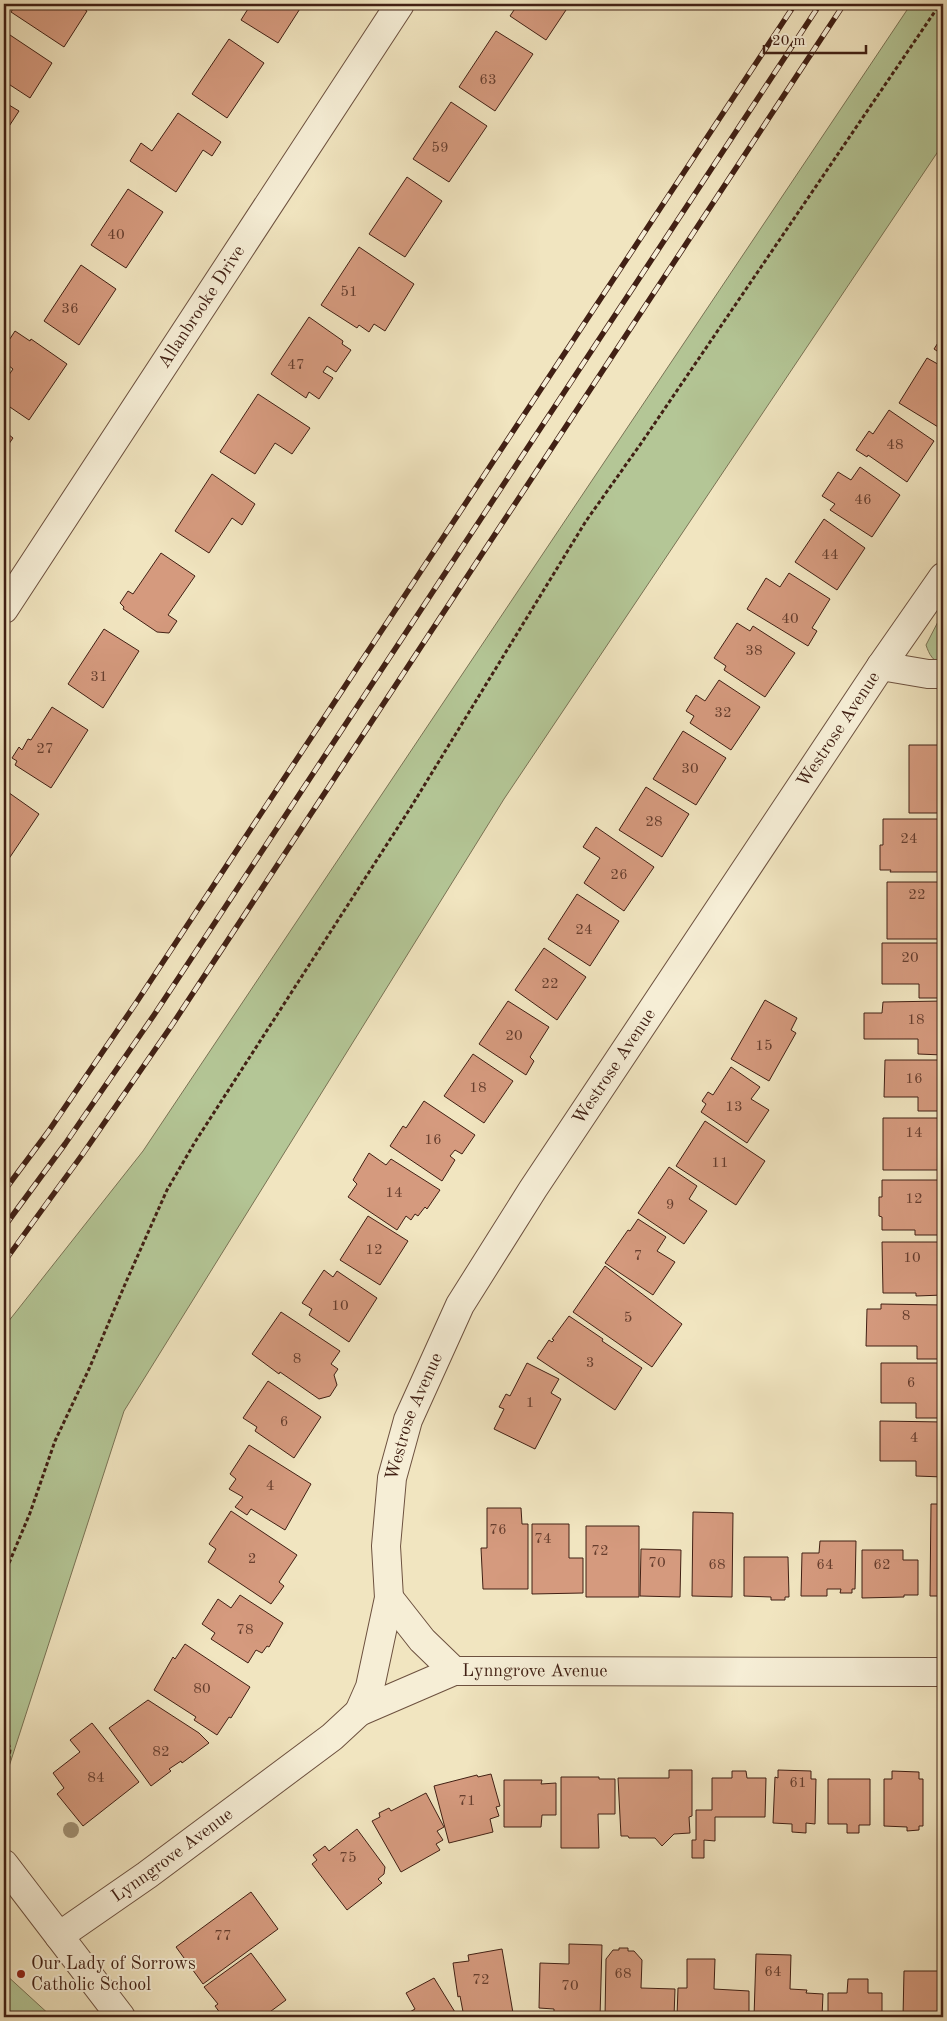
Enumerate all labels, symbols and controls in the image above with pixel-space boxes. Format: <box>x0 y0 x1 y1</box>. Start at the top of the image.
scale bar <box>764 22 867 54</box>
text: 20 m <box>772 34 806 49</box>
house number: 63 <box>479 73 497 88</box>
house number: 59 <box>431 141 449 156</box>
house number: 40 <box>107 228 125 243</box>
street label: Allanbrooke Drive <box>155 242 248 372</box>
house number: 51 <box>340 285 358 300</box>
house number: 36 <box>61 302 79 317</box>
house number: 47 <box>287 358 305 373</box>
house number: 48 <box>886 438 904 453</box>
house number: 46 <box>854 493 872 508</box>
house number: 44 <box>821 548 839 563</box>
house number: 40 <box>781 612 799 627</box>
house number: 38 <box>745 644 763 659</box>
street label: Westrose Avenue <box>794 669 884 791</box>
house number: 31 <box>90 670 108 685</box>
house number: 32 <box>714 706 732 721</box>
house number: 27 <box>36 742 54 757</box>
house number: 30 <box>681 762 699 777</box>
house number: 28 <box>645 815 663 830</box>
house number: 24 <box>900 832 918 847</box>
house number: 26 <box>610 868 628 883</box>
house number: 22 <box>908 888 926 903</box>
house number: 24 <box>575 923 593 938</box>
house number: 20 <box>901 951 919 966</box>
house number: 22 <box>541 977 559 992</box>
street label: Westrose Avenue <box>570 1006 659 1128</box>
house number: 18 <box>907 1013 925 1028</box>
house number: 20 <box>505 1029 523 1044</box>
house number: 15 <box>755 1039 773 1054</box>
house number: 16 <box>905 1072 923 1087</box>
house number: 18 <box>469 1081 487 1096</box>
house number: 13 <box>725 1100 743 1115</box>
house number: 14 <box>905 1126 923 1141</box>
house number: 16 <box>424 1133 442 1148</box>
house number: 11 <box>711 1156 729 1171</box>
house number: 14 <box>385 1186 403 1201</box>
house number: 12 <box>905 1192 923 1207</box>
house number: 9 <box>666 1198 674 1213</box>
house number: 12 <box>365 1243 383 1258</box>
house number: 7 <box>634 1249 642 1264</box>
house number: 10 <box>903 1251 921 1266</box>
house number: 10 <box>331 1299 349 1314</box>
house number: 8 <box>902 1309 910 1324</box>
house number: 5 <box>624 1311 632 1326</box>
street label: Westrose Avenue <box>383 1350 446 1482</box>
house number: 8 <box>293 1352 301 1367</box>
house number: 3 <box>586 1356 594 1371</box>
house number: 6 <box>907 1376 915 1391</box>
house number: 1 <box>526 1396 534 1411</box>
house number: 6 <box>280 1415 288 1430</box>
house number: 4 <box>910 1431 918 1446</box>
house number: 4 <box>266 1479 274 1494</box>
house number: 76 <box>489 1523 507 1538</box>
house number: 74 <box>534 1532 552 1547</box>
house number: 72 <box>591 1544 609 1559</box>
house number: 2 <box>248 1552 256 1567</box>
house number: 70 <box>648 1556 666 1571</box>
house number: 68 <box>708 1558 726 1573</box>
house number: 64 <box>816 1558 834 1573</box>
house number: 62 <box>873 1558 891 1573</box>
house number: 78 <box>236 1623 254 1638</box>
street label: Lynngrove Avenue <box>462 1662 608 1680</box>
house number: 80 <box>193 1682 211 1697</box>
house number: 82 <box>152 1745 170 1760</box>
house number: 84 <box>87 1771 105 1786</box>
house number: 61 <box>789 1776 807 1791</box>
house number: 71 <box>458 1794 476 1809</box>
street label: Lynngrove Avenue <box>108 1805 236 1906</box>
house number: 75 <box>339 1851 357 1866</box>
house number: 77 <box>214 1929 232 1944</box>
place label: Our Lady of Sorrows Catholic School <box>31 1955 196 1994</box>
house number: 64 <box>764 1965 782 1980</box>
house number: 68 <box>614 1967 632 1982</box>
marker: Our Lady of Sorrows Catholic School <box>15 1968 27 1980</box>
house number: 72 <box>472 1973 490 1988</box>
house number: 70 <box>561 1979 579 1994</box>

